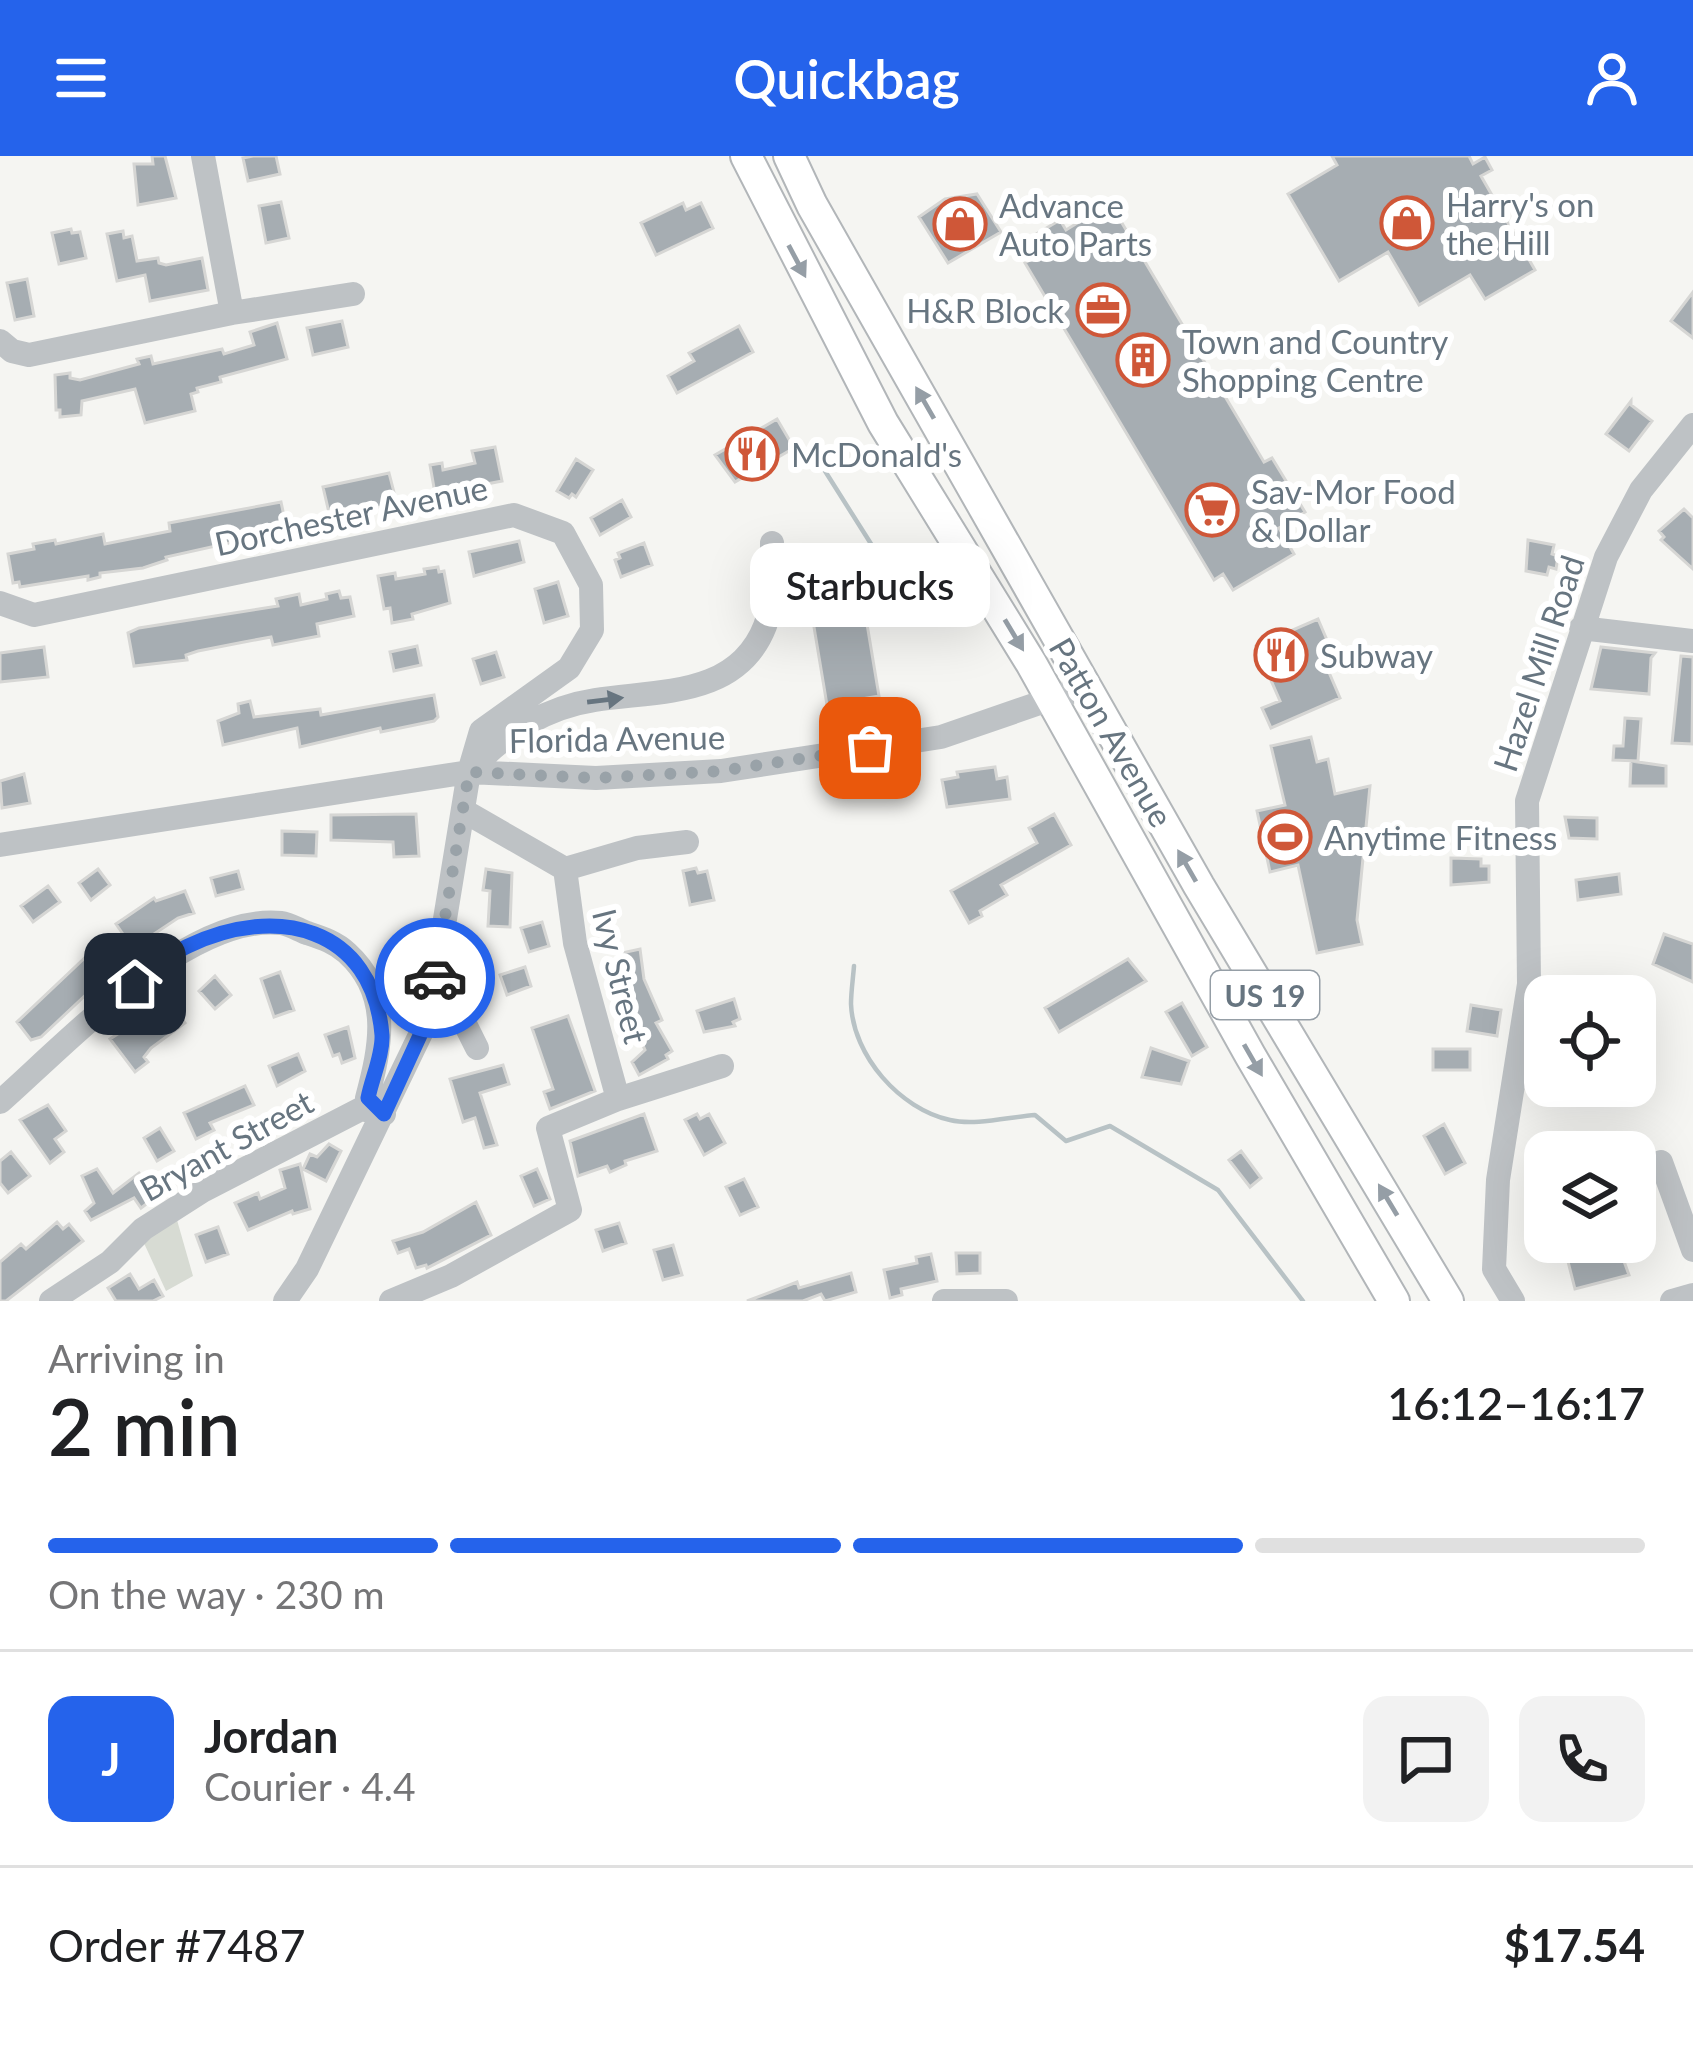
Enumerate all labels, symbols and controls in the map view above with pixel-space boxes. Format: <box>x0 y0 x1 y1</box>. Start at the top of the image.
icon: menu <box>48 45 114 111</box>
icon: person <box>1579 45 1645 111</box>
text: Quickbag <box>733 46 960 111</box>
place label: Harry's on the Hill <box>1446 184 1594 262</box>
place label: Advance Auto Parts <box>999 185 1152 263</box>
shop icon: Harry's on the Hill <box>1379 195 1435 251</box>
shop icon: Advance Auto Parts <box>932 196 988 252</box>
one-way arrow <box>786 244 807 279</box>
office icon: H&R Block <box>1075 282 1131 338</box>
place label: H&R Block <box>906 290 1064 330</box>
place label: Town and Country Shopping Centre <box>1182 321 1448 399</box>
building icon: Town and Country Shopping Centre <box>1115 332 1171 388</box>
one-way arrow <box>915 386 936 419</box>
restaurant icon: McDonald's <box>724 426 780 482</box>
place label: McDonald's <box>791 434 962 474</box>
street label: Dorchester Avenue <box>211 467 491 563</box>
place label: Sav-Mor Food & Dollar <box>1251 471 1456 549</box>
supermarket icon: Sav-Mor Food & Dollar <box>1184 482 1240 538</box>
callout: Starbucks <box>750 544 990 628</box>
street label: Hazel Mill Road <box>1484 550 1592 776</box>
text: Starbucks <box>786 562 954 608</box>
one-way arrow <box>1002 618 1024 651</box>
restaurant icon: Subway <box>1253 627 1309 683</box>
street label: Patton Avenue <box>1042 630 1182 834</box>
place label: Subway <box>1320 635 1433 675</box>
one-way arrow <box>587 691 625 710</box>
pin <box>819 697 921 799</box>
icon: bag <box>837 715 903 781</box>
street label: Florida Avenue <box>509 716 725 760</box>
sports icon: Anytime Fitness <box>1257 809 1313 865</box>
place label: Anytime Fitness <box>1324 817 1557 857</box>
one-way arrow <box>1178 849 1199 883</box>
street label: Ivy Street <box>585 904 657 1048</box>
courier <box>375 918 495 1038</box>
pin <box>84 933 186 1035</box>
icon: car <box>402 945 468 1011</box>
icon: home <box>102 951 168 1017</box>
road number: US 19 <box>1211 971 1319 1019</box>
map controls <box>1524 975 1656 1263</box>
button: locate <box>1524 975 1656 1107</box>
one-way arrow <box>1241 1043 1262 1076</box>
street label: Bryant Street <box>133 1081 320 1209</box>
button: layers <box>1524 1131 1656 1263</box>
one-way arrow <box>1379 1183 1400 1217</box>
text: Arriving in <box>48 1335 225 1381</box>
text: 16:12–16:17 <box>1387 1376 1645 1430</box>
text: 2 min <box>48 1379 241 1473</box>
text: On the way · 230 m <box>48 1571 385 1617</box>
button: chat <box>1363 1696 1489 1822</box>
button: phone <box>1519 1696 1645 1822</box>
text: Jordan <box>204 1709 338 1763</box>
text: J <box>101 1732 121 1786</box>
text: Courier · 4.4 <box>204 1763 416 1809</box>
text: Order #7487 <box>48 1918 306 1972</box>
text: $17.54 <box>1504 1918 1645 1972</box>

